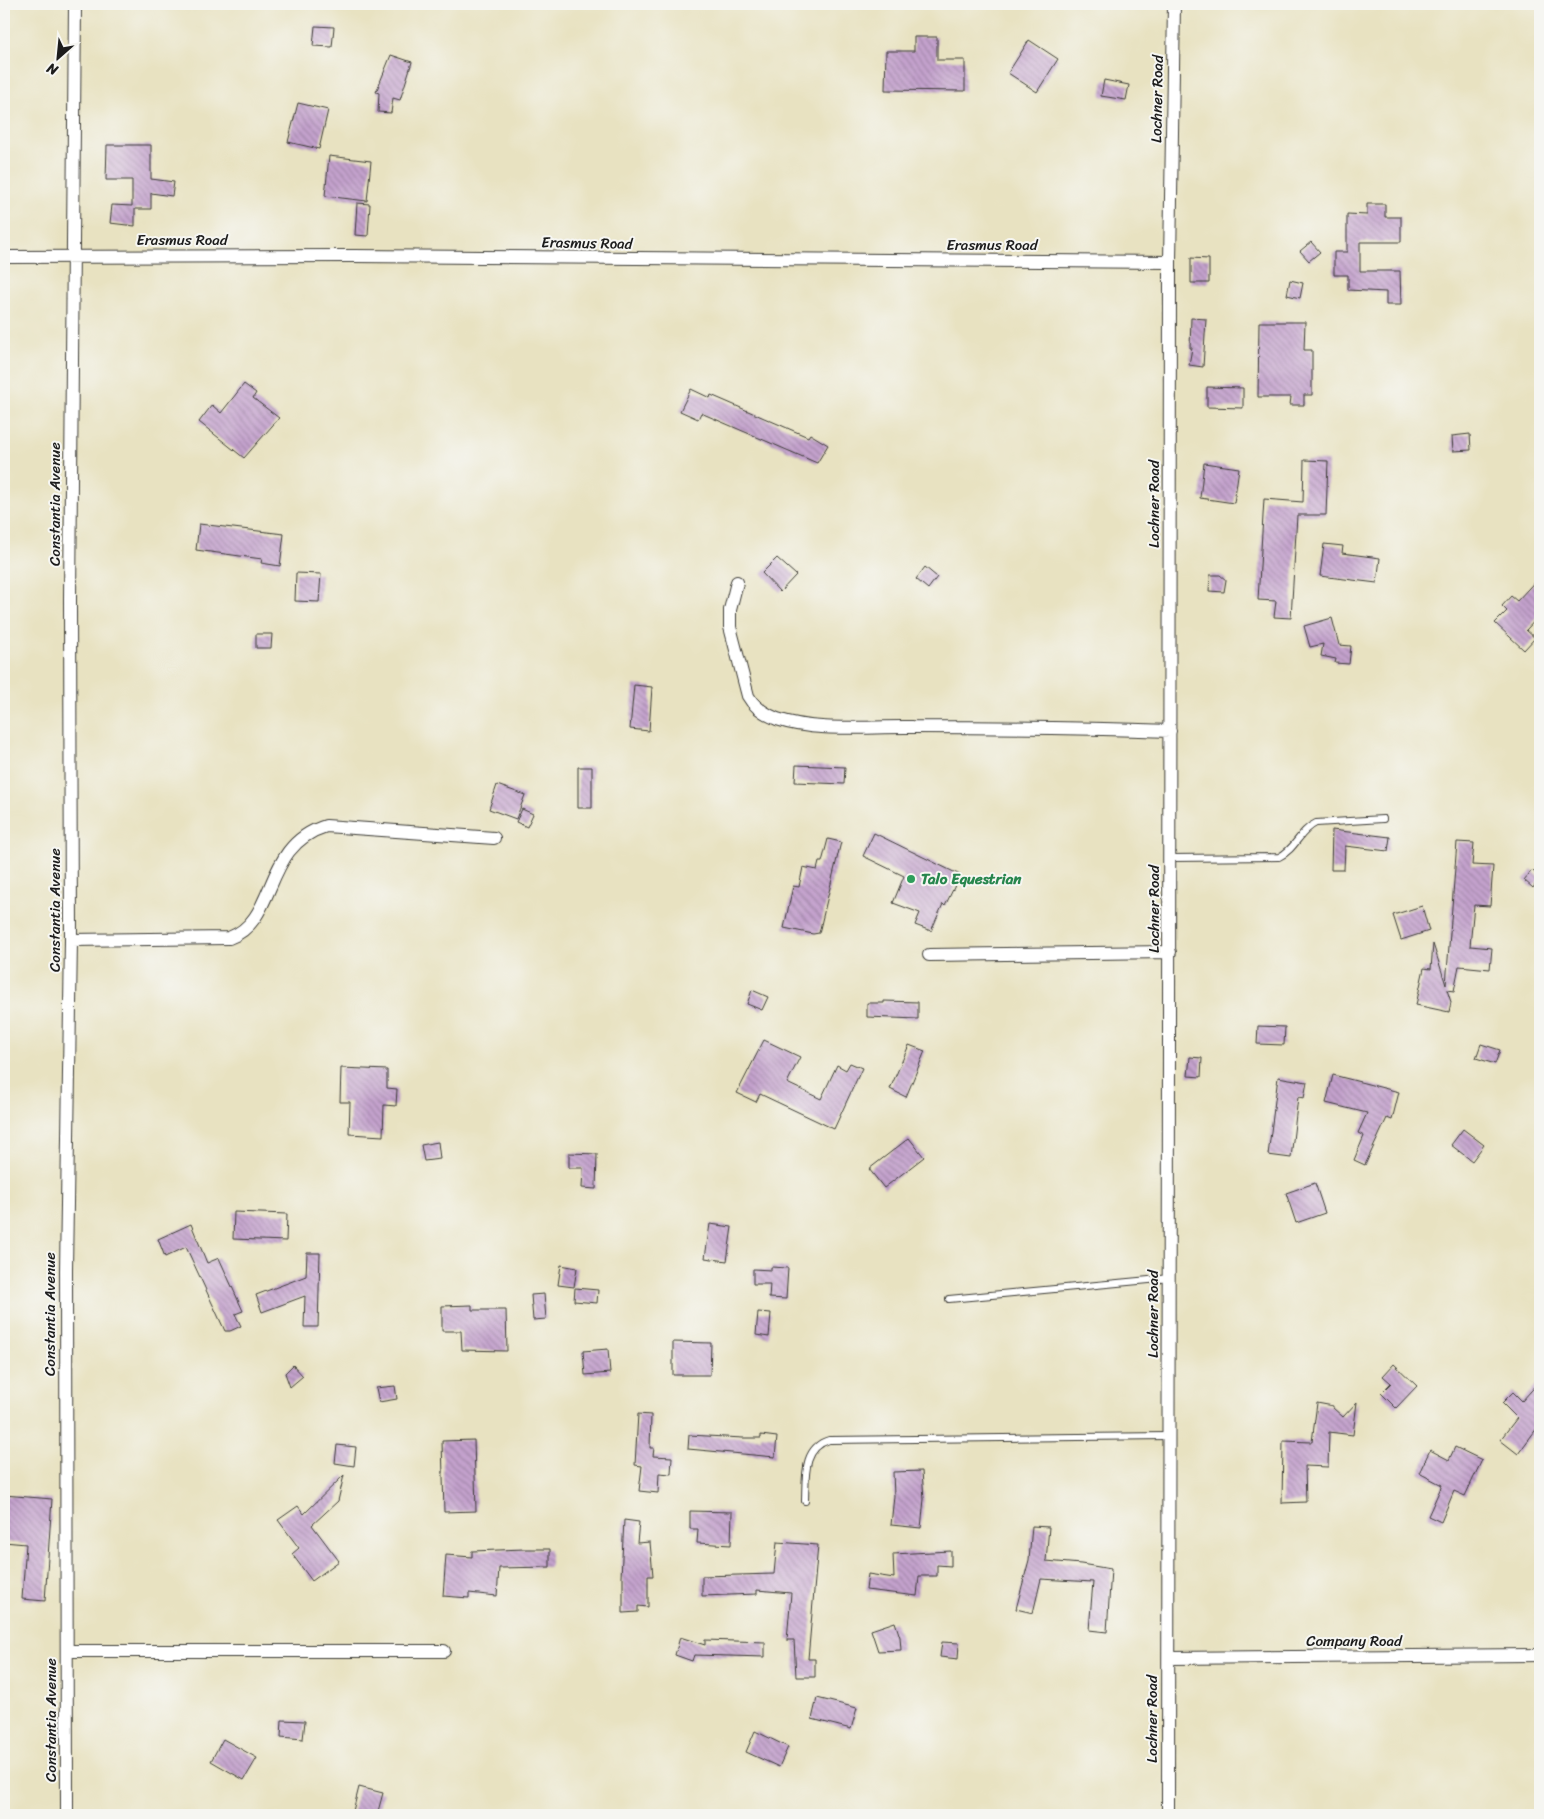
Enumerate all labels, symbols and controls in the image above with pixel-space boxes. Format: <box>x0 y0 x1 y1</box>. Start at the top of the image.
north arrow <box>32 32 82 82</box>
street label: Lochner Road <box>1143 54 1171 143</box>
text: N <box>42 56 63 83</box>
street label: Erasmus Road <box>136 227 229 253</box>
street label: Erasmus Road <box>541 229 634 257</box>
street label: Erasmus Road <box>946 232 1039 258</box>
street label: Constantia Avenue <box>42 442 68 566</box>
street label: Lochner Road <box>1141 459 1167 548</box>
street label: Constantia Avenue <box>42 848 68 972</box>
street label: Lochner Road <box>1141 864 1167 953</box>
place label: Talo Equestrian <box>921 866 1022 892</box>
marker: Talo Equestrian <box>905 873 917 885</box>
street label: Constantia Avenue <box>37 1252 63 1376</box>
street label: Lochner Road <box>1140 1269 1166 1358</box>
street label: Company Road <box>1306 1628 1403 1654</box>
street label: Constantia Avenue <box>38 1658 64 1782</box>
street label: Lochner Road <box>1139 1674 1165 1763</box>

